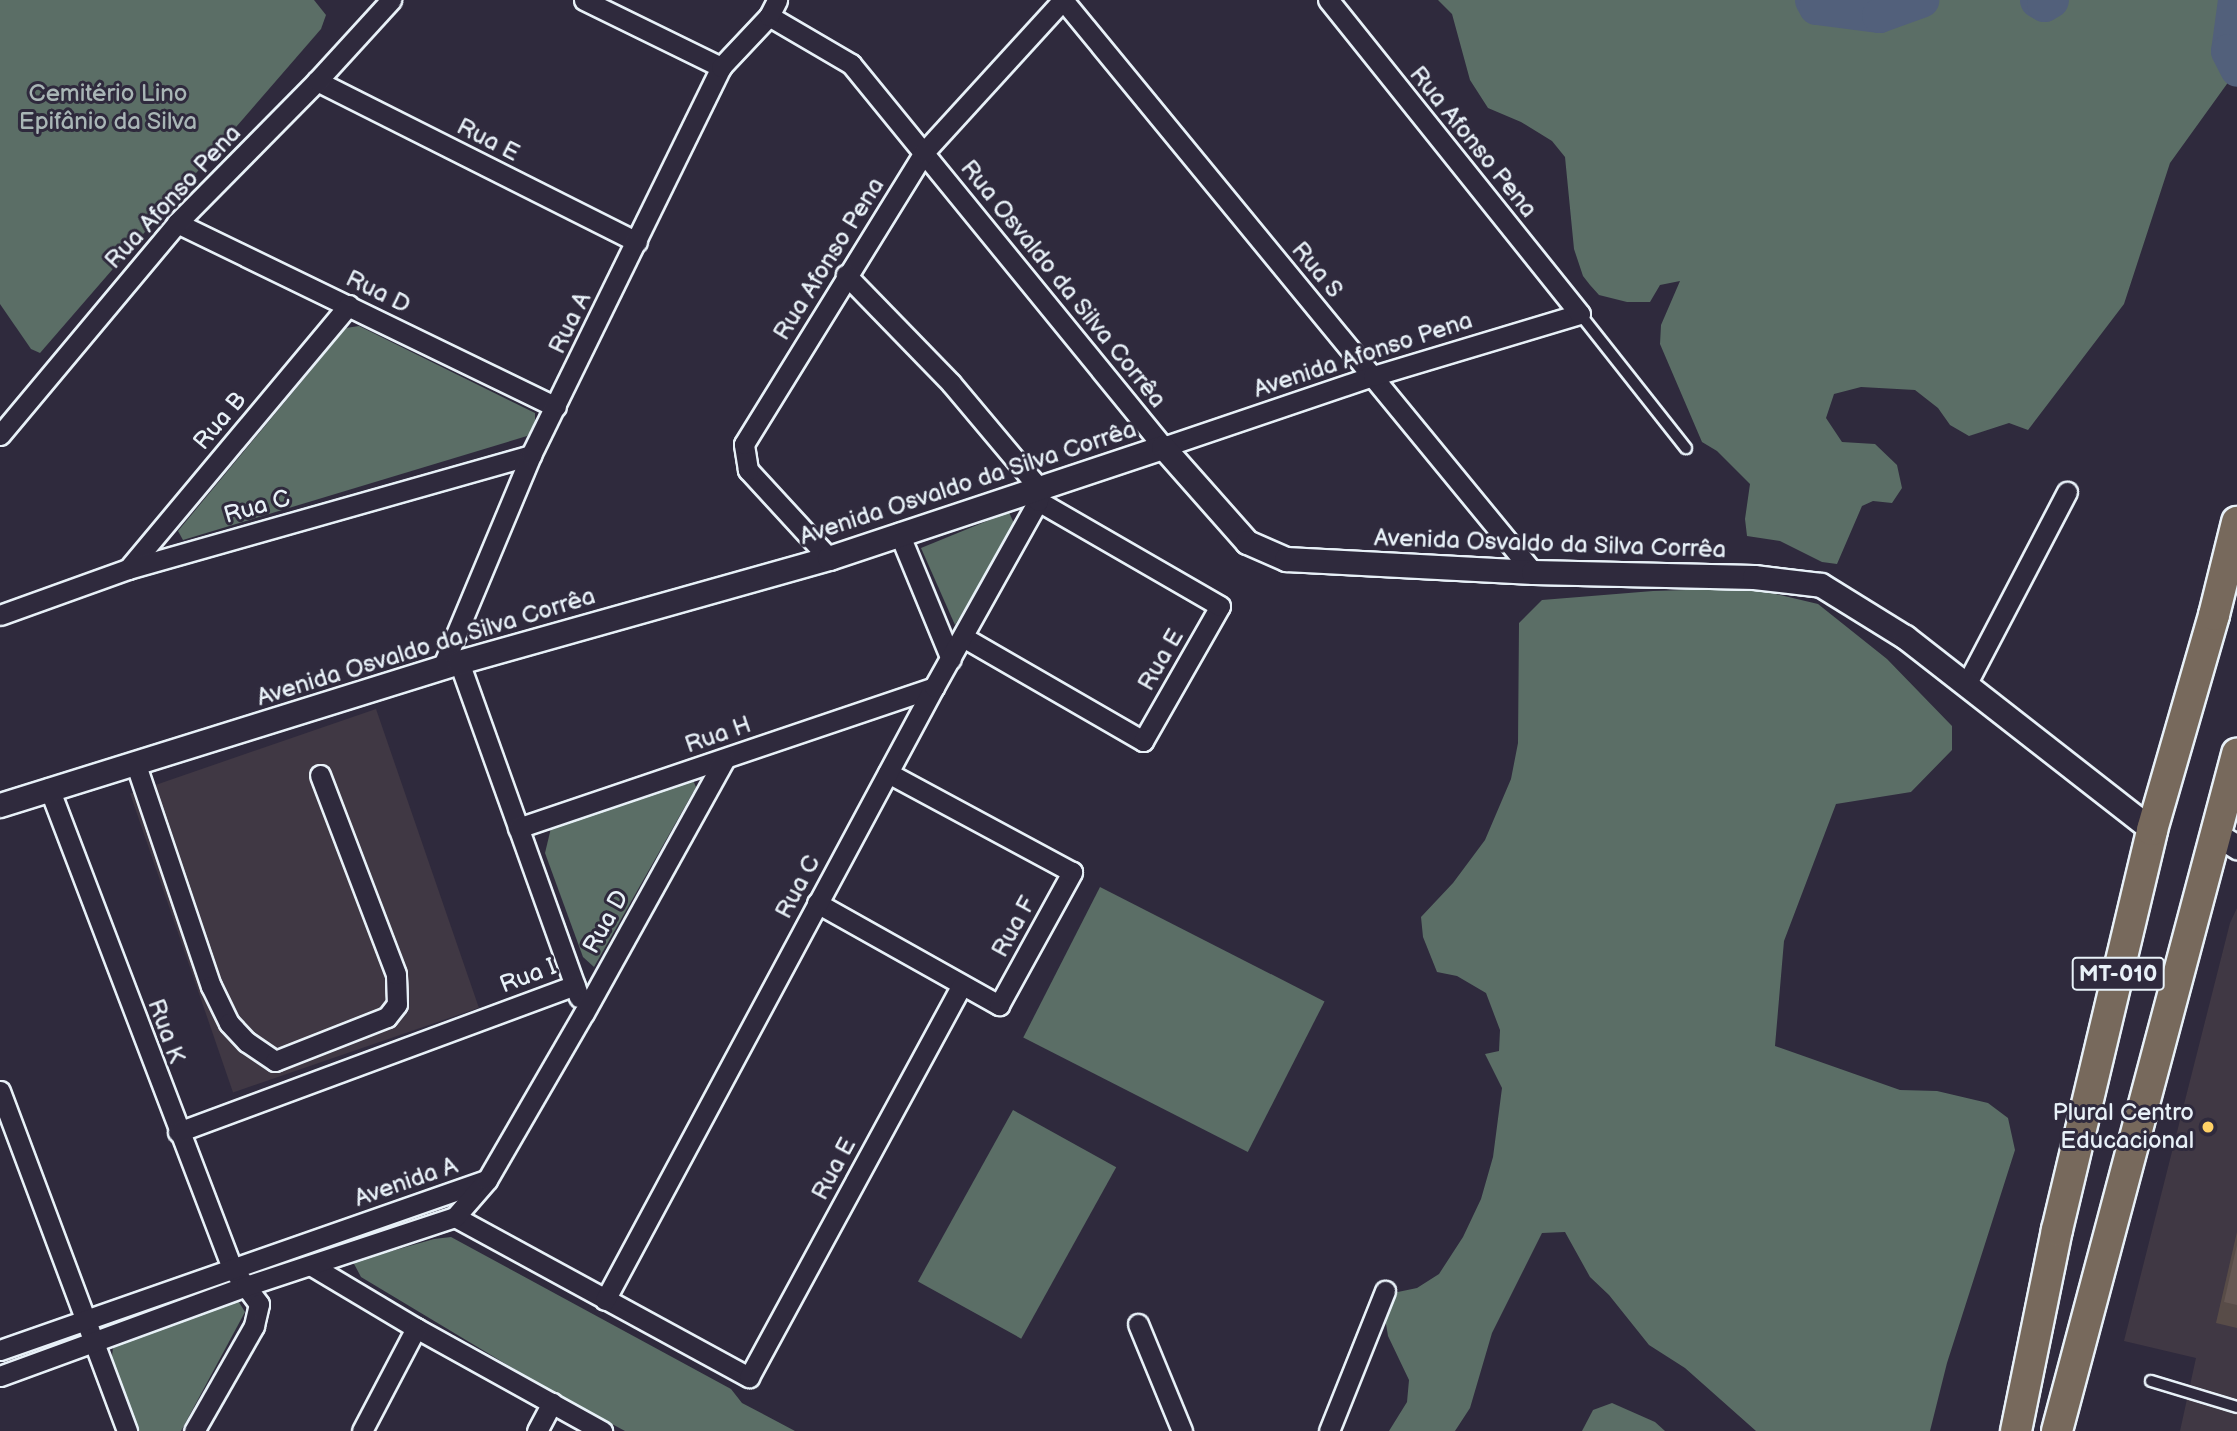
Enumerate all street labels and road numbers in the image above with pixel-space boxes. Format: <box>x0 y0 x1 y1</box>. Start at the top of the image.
street label: Rua Afonso Pena <box>1403 61 1543 223</box>
street label: Rua E <box>452 112 524 168</box>
street label: Rua Afonso Pena <box>99 119 247 275</box>
street label: Rua Osvaldo da Silva Corrêa <box>954 154 1172 414</box>
street label: Rua Afonso Pena <box>767 172 891 346</box>
street label: Rua S <box>1285 236 1349 304</box>
street label: Rua D <box>341 264 415 320</box>
street label: Rua A <box>543 287 597 359</box>
street label: Avenida Afonso Pena <box>1250 306 1476 404</box>
street label: Rua B <box>187 386 253 456</box>
street label: Avenida Osvaldo da Silva Corrêa <box>796 415 1140 551</box>
street label: Rua C <box>221 484 293 530</box>
street label: Avenida Osvaldo da Silva Corrêa <box>1373 523 1727 565</box>
street label: Avenida Osvaldo da Silva Corrêa <box>253 582 599 712</box>
street label: Rua E <box>1132 624 1190 696</box>
street label: Rua H <box>681 710 755 760</box>
street label: Rua C <box>769 850 827 924</box>
street label: Rua D <box>577 885 635 959</box>
street label: Rua F <box>986 892 1042 962</box>
street label: Rua I <box>496 952 560 1000</box>
road number: MT-010 <box>2071 954 2165 993</box>
street label: Rua K <box>141 995 191 1067</box>
street label: Rua E <box>806 1133 862 1205</box>
street label: Avenida A <box>351 1151 461 1213</box>

